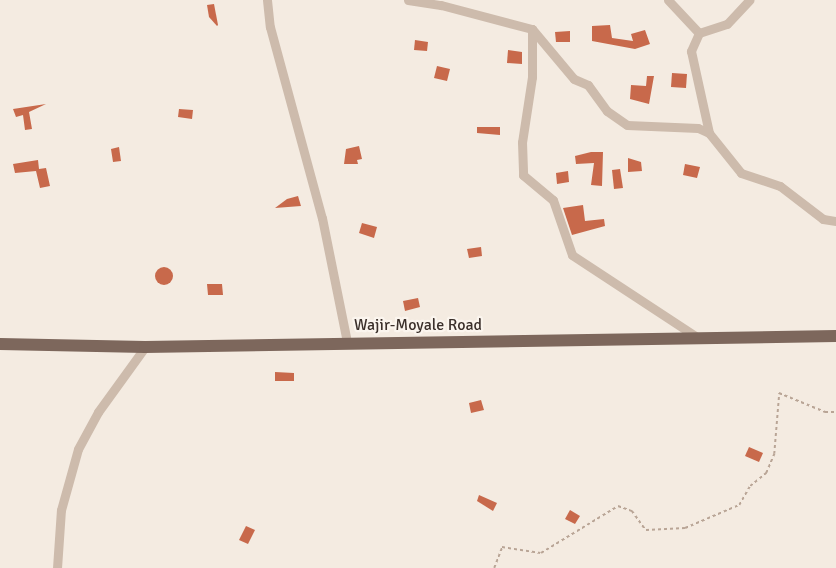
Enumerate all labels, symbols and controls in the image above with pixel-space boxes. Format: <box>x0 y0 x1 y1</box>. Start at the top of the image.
street label: Wajir-Moyale Road <box>354 315 482 335</box>

